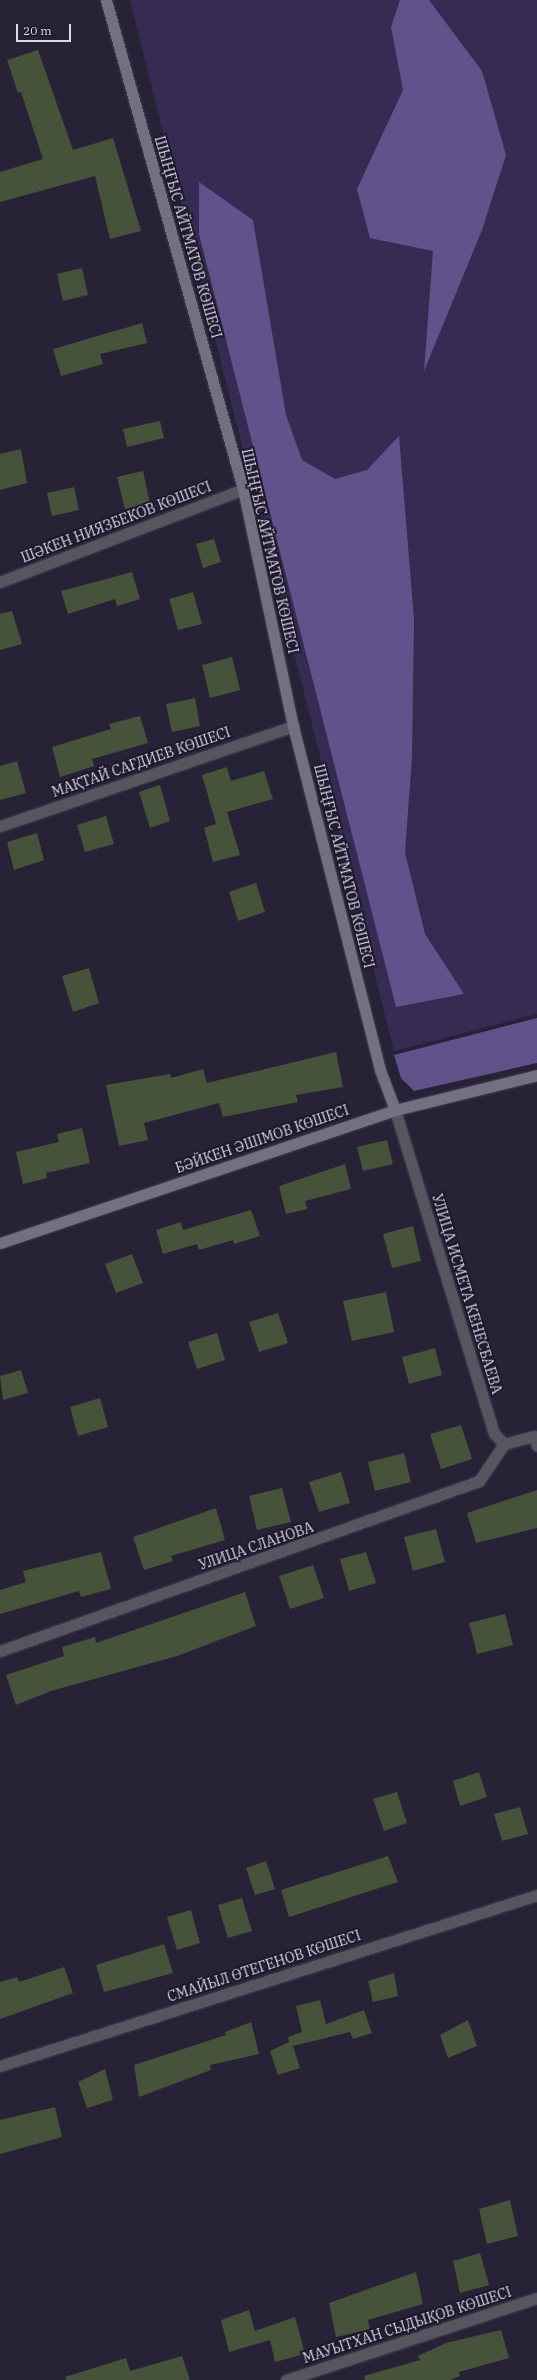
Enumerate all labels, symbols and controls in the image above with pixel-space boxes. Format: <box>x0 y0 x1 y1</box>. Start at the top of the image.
scale bar <box>18 16 73 42</box>
text: 20 m <box>23 23 52 38</box>
street label: ШЫҢҒЫС АЙТМАТОВ КӨШЕСІ <box>151 134 225 340</box>
street label: ШЫҢҒЫС АЙТМАТОВ КӨШЕСІ <box>238 447 302 655</box>
street label: ШӘКЕН НИЯЗБЕКОВ КӨШЕСІ <box>19 478 213 566</box>
street label: МАҚТАЙ САҒДИЕВ КӨШЕСІ <box>49 723 233 801</box>
street label: ШЫҢҒЫС АЙТМАТОВ КӨШЕСІ <box>310 762 378 970</box>
street label: БӘЙКЕН ӘШІМОВ КӨШЕСІ <box>173 1101 351 1177</box>
street label: УЛИЦА ИСМЕТА КЕНЕСБАЕВА <box>429 1192 505 1396</box>
street label: УЛИЦА СЛАНОВА <box>196 1518 316 1574</box>
street label: СМАЙЫЛ ӨТЕГЕНОВ КӨШЕСІ <box>165 1927 363 2005</box>
street label: МАУЫТХАН СЫДЫҚОВ КӨШЕСІ <box>301 2283 513 2367</box>

